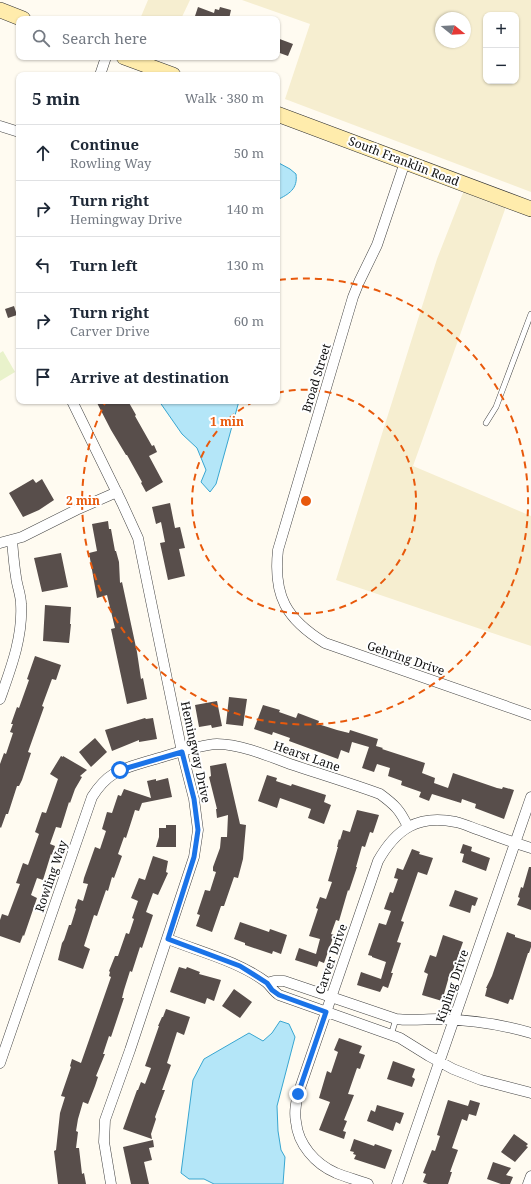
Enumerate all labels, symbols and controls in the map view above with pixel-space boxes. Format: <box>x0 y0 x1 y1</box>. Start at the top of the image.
north arrow <box>435 12 471 48</box>
map controls <box>483 12 519 84</box>
button: + <box>483 12 519 48</box>
search box <box>16 16 280 60</box>
icon: search <box>30 27 52 49</box>
text: Search here <box>62 28 147 48</box>
button: − <box>483 48 519 84</box>
text: 5 min <box>32 87 80 110</box>
text: Walk · 380 m <box>185 89 264 107</box>
street label: South Franklin Road <box>346 132 462 190</box>
text: Continue <box>70 134 139 154</box>
icon: ahead <box>32 142 54 164</box>
text: 50 m <box>234 144 264 162</box>
text: Rowling Way <box>70 154 151 172</box>
text: Turn right <box>70 190 149 210</box>
icon: right <box>32 198 54 220</box>
text: 140 m <box>227 200 264 218</box>
text: Hemingway Drive <box>70 210 182 228</box>
icon: left <box>32 254 54 276</box>
text: Turn left <box>70 255 138 275</box>
text: 130 m <box>227 256 264 274</box>
text: Turn right <box>70 302 149 322</box>
icon: right <box>32 310 54 332</box>
text: 60 m <box>234 312 264 330</box>
text: Carver Drive <box>70 322 150 340</box>
street label: Broad Street <box>297 341 335 415</box>
icon: arrive <box>32 366 54 388</box>
text: Arrive at destination <box>70 367 229 387</box>
text: 1 min <box>210 413 244 430</box>
text: 2 min <box>66 492 100 509</box>
centre of rings <box>299 494 313 508</box>
street label: Gehring Drive <box>365 637 447 679</box>
street label: Hemingway Drive <box>177 700 215 804</box>
street label: Hearst Lane <box>271 737 343 775</box>
route start <box>111 761 129 779</box>
street label: Rowling Way <box>31 838 71 914</box>
street label: Carver Drive <box>311 921 351 997</box>
street label: Kipling Drive <box>432 947 472 1025</box>
route end <box>289 1085 307 1103</box>

